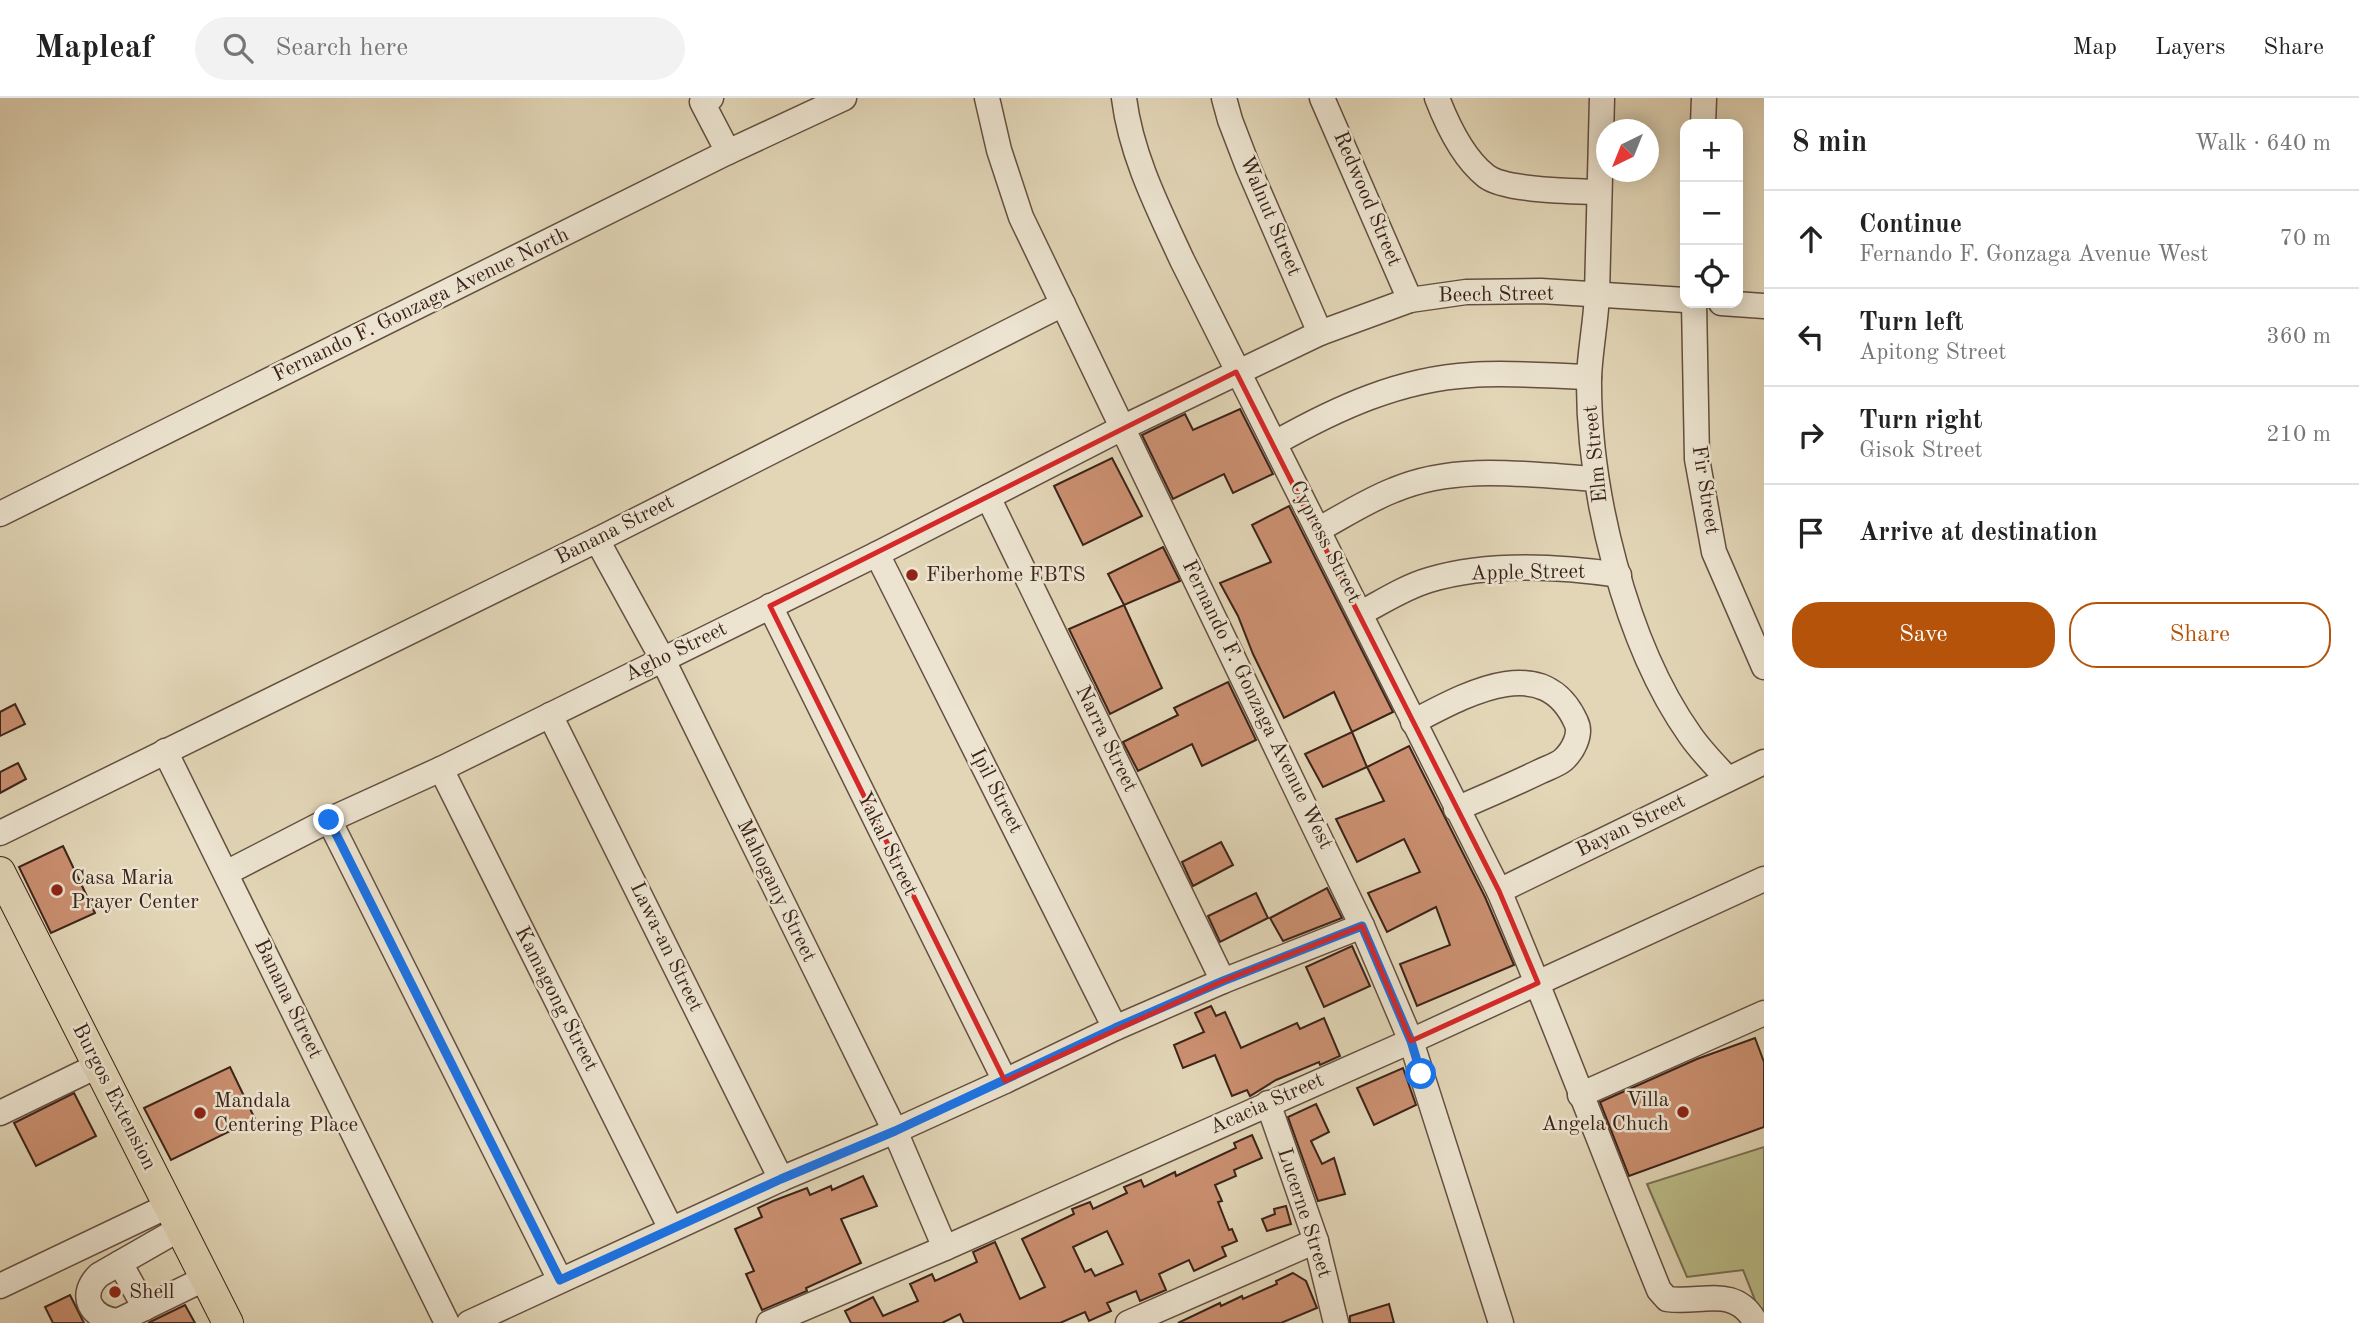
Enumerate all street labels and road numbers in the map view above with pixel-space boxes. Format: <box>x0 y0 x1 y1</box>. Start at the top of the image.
street label: Redwood Street <box>1329 128 1405 270</box>
street label: Walnut Street <box>1235 153 1305 279</box>
street label: Fernando F. Gonzaga Avenue North <box>270 224 572 386</box>
street label: Beech Street <box>1438 283 1554 307</box>
street label: Elm Street <box>1580 404 1612 504</box>
street label: Fir Street <box>1688 444 1722 536</box>
street label: Cypress Street <box>1285 477 1365 607</box>
street label: Banana Street <box>552 491 678 569</box>
street label: Fernando F. Gonzaga Avenue West <box>1178 557 1336 853</box>
street label: Apple Street <box>1470 562 1586 584</box>
street label: Agho Street <box>622 618 730 686</box>
street label: Narra Street <box>1071 682 1141 796</box>
street label: Ipil Street <box>966 745 1026 837</box>
street label: Yakal Street <box>853 789 921 899</box>
street label: Bayan Street <box>1573 791 1689 861</box>
street label: Mahogany Street <box>732 817 820 965</box>
street label: Lawa-an Street <box>626 879 706 1015</box>
street label: Kamagong Street <box>510 923 602 1075</box>
street label: Banana Street <box>250 936 326 1062</box>
street label: Burgos Extension <box>68 1020 160 1174</box>
street label: Acacia Street <box>1207 1070 1327 1138</box>
street label: Lucerne Street <box>1273 1145 1335 1281</box>

